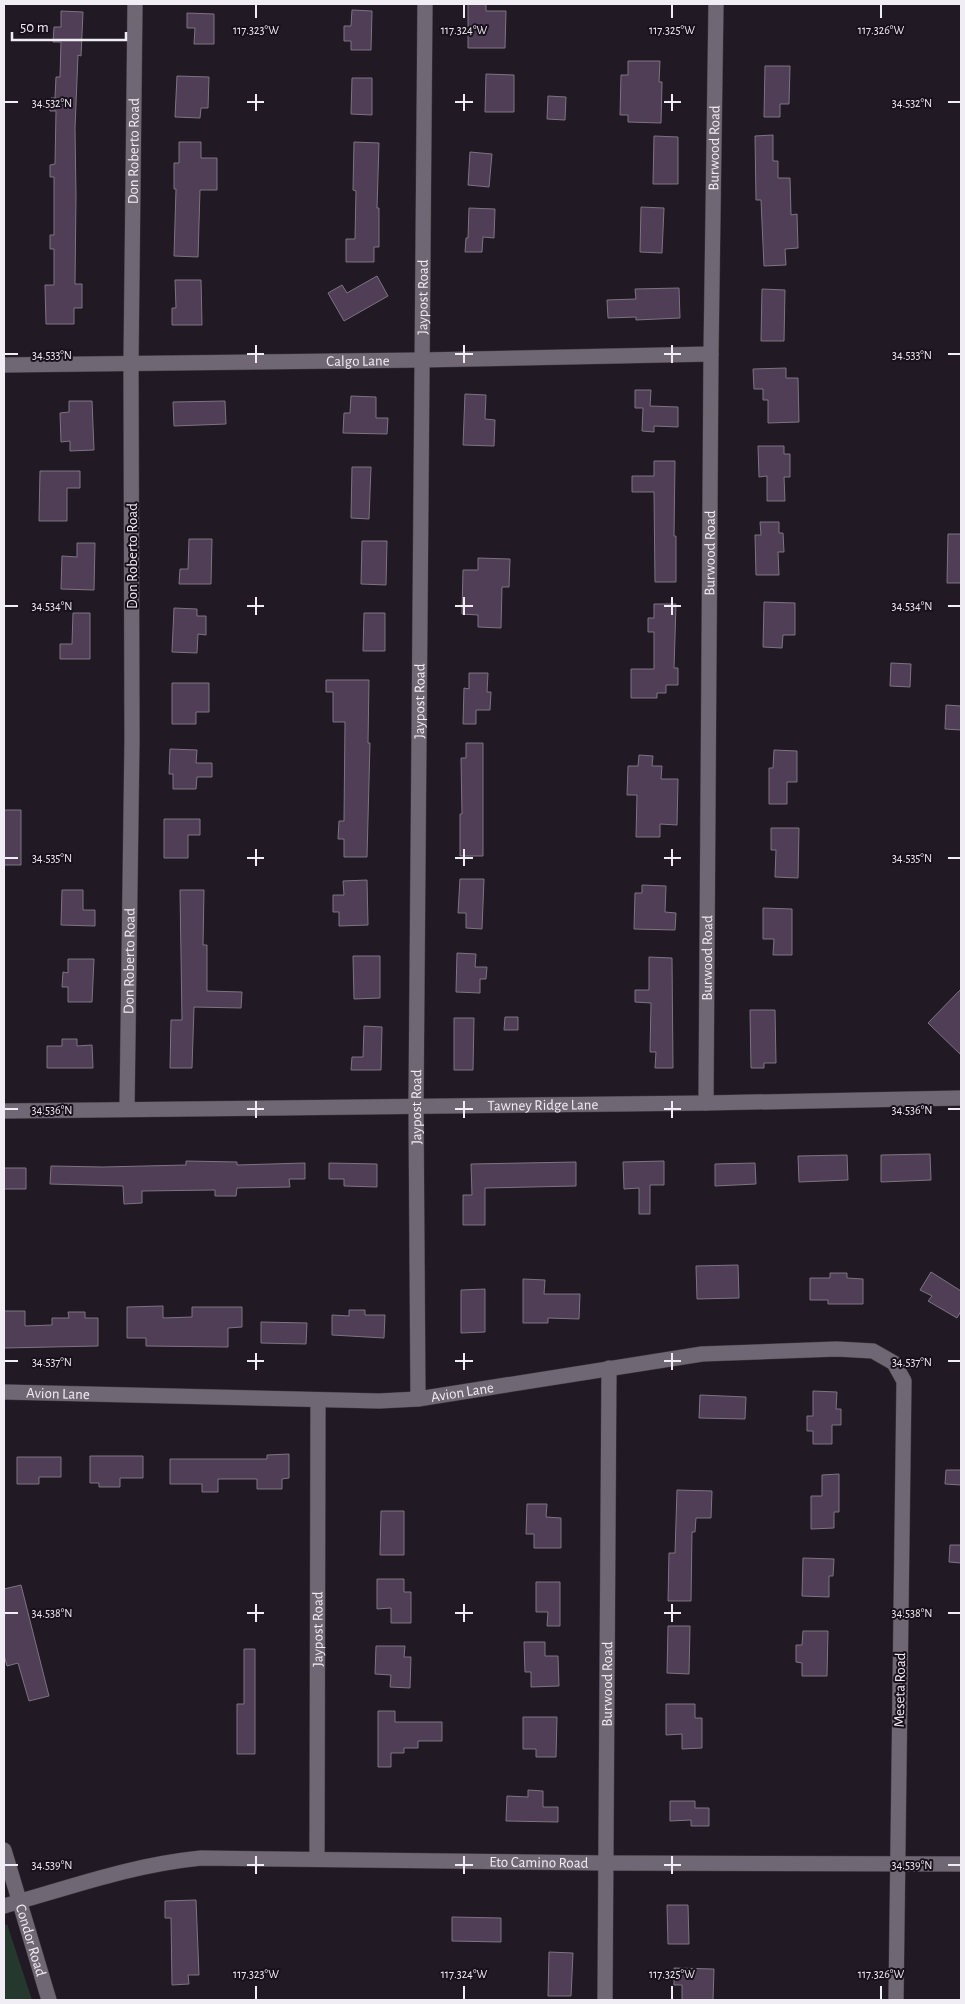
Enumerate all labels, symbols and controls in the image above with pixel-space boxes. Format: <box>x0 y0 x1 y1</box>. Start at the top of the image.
scale bar <box>12 10 126 42</box>
text: 50 m <box>20 20 49 35</box>
text: 117.323°W <box>233 24 279 36</box>
text: 117.324°W <box>441 24 488 36</box>
text: 117.325°W <box>649 24 695 36</box>
text: 117.326°W <box>858 24 905 36</box>
text: 34.532°N <box>32 97 72 109</box>
text: 34.532°N <box>892 97 932 109</box>
street label: Don Roberto Road <box>125 98 141 204</box>
street label: Burwood Road <box>706 105 722 191</box>
street label: Jaypost Road <box>415 259 430 335</box>
text: 34.533°N <box>32 349 72 361</box>
text: 34.533°N <box>892 349 932 361</box>
street label: Calgo Lane <box>326 353 390 369</box>
street label: Don Roberto Road <box>125 503 140 609</box>
street label: Burwood Road <box>702 510 717 596</box>
text: 34.534°N <box>32 600 72 612</box>
text: 34.534°N <box>892 600 932 612</box>
street label: Jaypost Road <box>411 663 427 739</box>
text: 34.535°N <box>32 852 72 864</box>
text: 34.535°N <box>892 852 932 864</box>
street label: Don Roberto Road <box>121 908 137 1014</box>
street label: Burwood Road <box>699 915 715 1001</box>
street label: Jaypost Road <box>408 1069 424 1145</box>
street label: Tawney Ridge Lane <box>487 1097 599 1113</box>
text: 34.536°N <box>32 1104 72 1116</box>
text: 34.536°N <box>892 1104 932 1116</box>
text: 34.537°N <box>32 1356 72 1368</box>
text: 34.537°N <box>892 1356 932 1368</box>
street label: Avion Lane <box>430 1380 495 1404</box>
street label: Avion Lane <box>26 1385 90 1402</box>
street label: Jaypost Road <box>310 1591 325 1667</box>
text: 34.538°N <box>32 1607 72 1619</box>
text: 34.538°N <box>892 1607 932 1619</box>
street label: Burwood Road <box>599 1641 615 1727</box>
street label: Meseta Road <box>892 1652 908 1728</box>
street label: Eto Camino Road <box>489 1854 589 1870</box>
text: 34.539°N <box>32 1859 72 1871</box>
text: 34.539°N <box>892 1859 932 1871</box>
street label: Condor Road <box>13 1902 49 1978</box>
text: 117.323°W <box>233 1968 279 1980</box>
text: 117.324°W <box>441 1968 488 1980</box>
text: 117.325°W <box>649 1968 695 1980</box>
text: 117.326°W <box>858 1968 905 1980</box>

